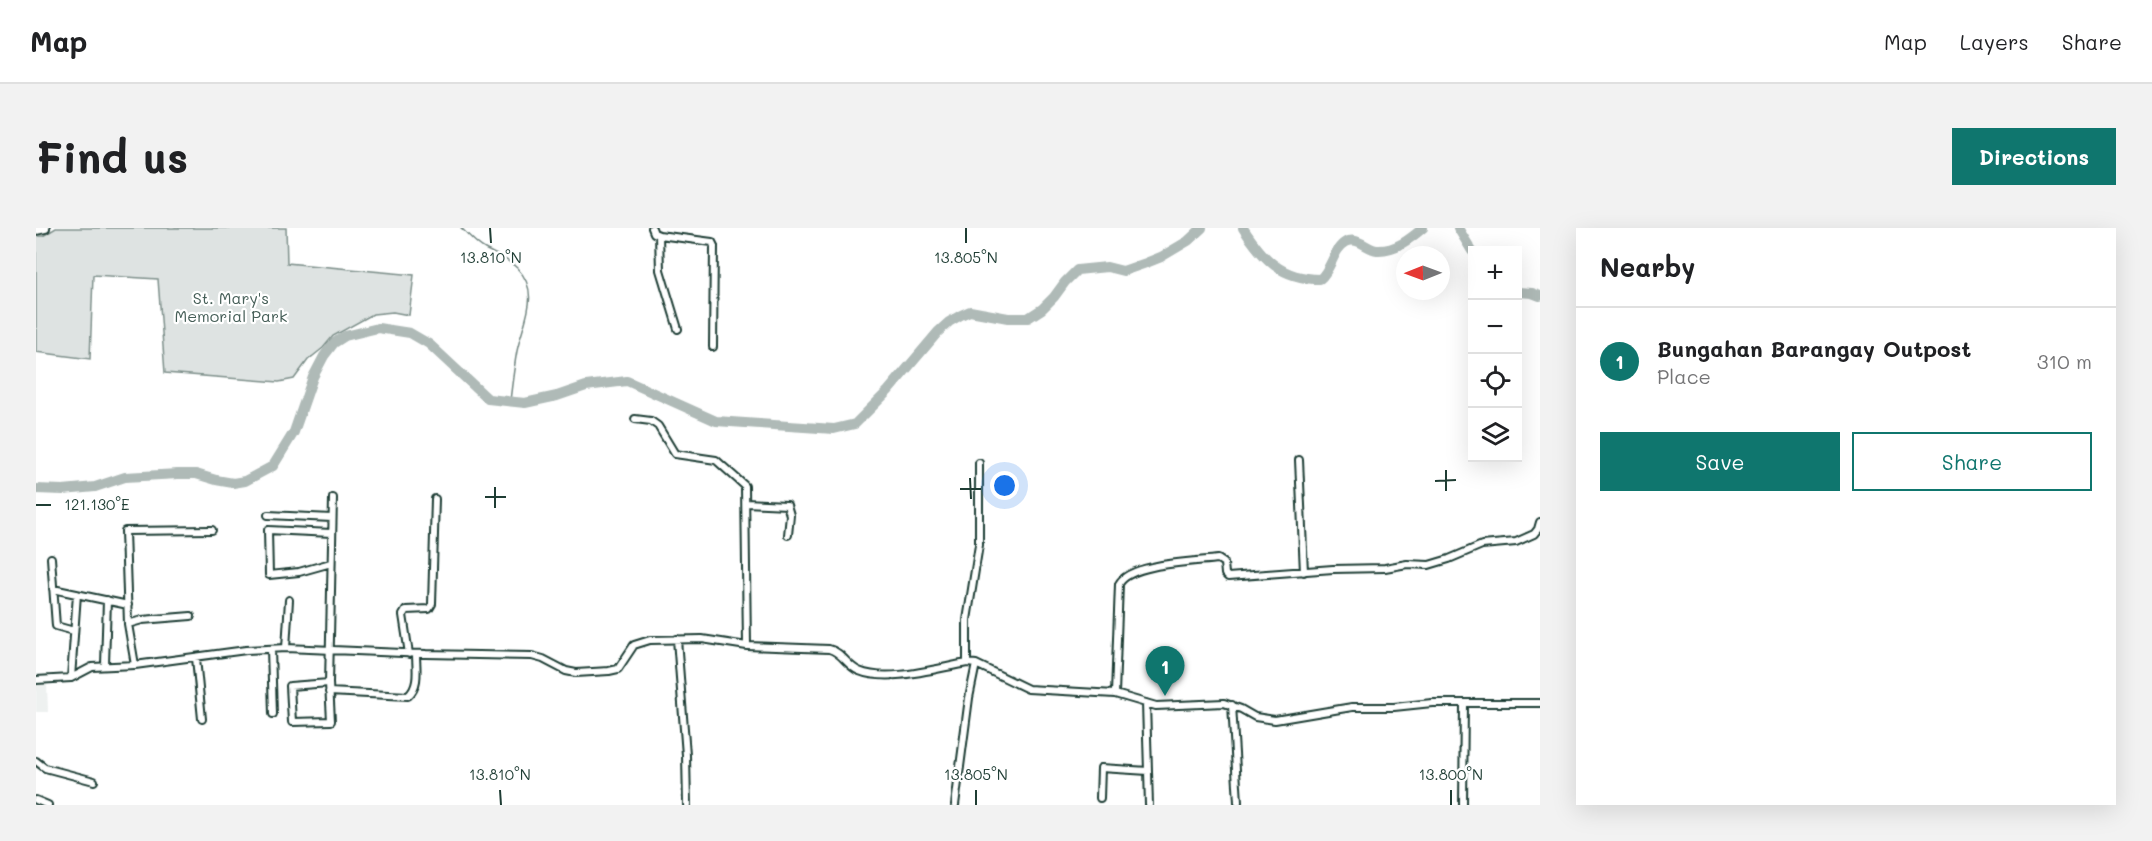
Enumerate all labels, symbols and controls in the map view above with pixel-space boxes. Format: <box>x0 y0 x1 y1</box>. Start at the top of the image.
text: Map <box>30 23 87 59</box>
text: Map <box>1884 28 1927 55</box>
text: Layers <box>1960 28 2029 55</box>
text: Share <box>2062 28 2122 55</box>
button: Directions <box>1952 128 2116 185</box>
text: Find us <box>36 129 188 184</box>
north arrow <box>1396 246 1450 300</box>
map controls <box>1468 246 1522 462</box>
button: + <box>1468 246 1522 300</box>
text: 13.810°N <box>460 247 522 267</box>
text: 13.805°N <box>934 247 998 267</box>
text: Nearby <box>1600 250 1695 284</box>
park label: St. Mary's Memorial Park <box>174 287 288 326</box>
button: − <box>1468 300 1522 354</box>
text: Bungahan Barangay Outpost <box>1657 334 1971 363</box>
text: 1 <box>1615 348 1624 374</box>
text: 310 m <box>2037 348 2092 374</box>
button: locate <box>1468 354 1522 408</box>
text: Place <box>1657 363 1711 389</box>
button: layers <box>1468 408 1522 462</box>
button: Save <box>1600 432 1840 491</box>
button: Share <box>1852 432 2092 491</box>
your location <box>990 471 1019 500</box>
text: 121.130°E <box>64 494 130 514</box>
pin: 1 <box>1146 646 1184 696</box>
text: 13.810°N <box>469 764 531 784</box>
text: 13.805°N <box>944 764 1008 784</box>
text: 13.800°N <box>1419 764 1483 784</box>

